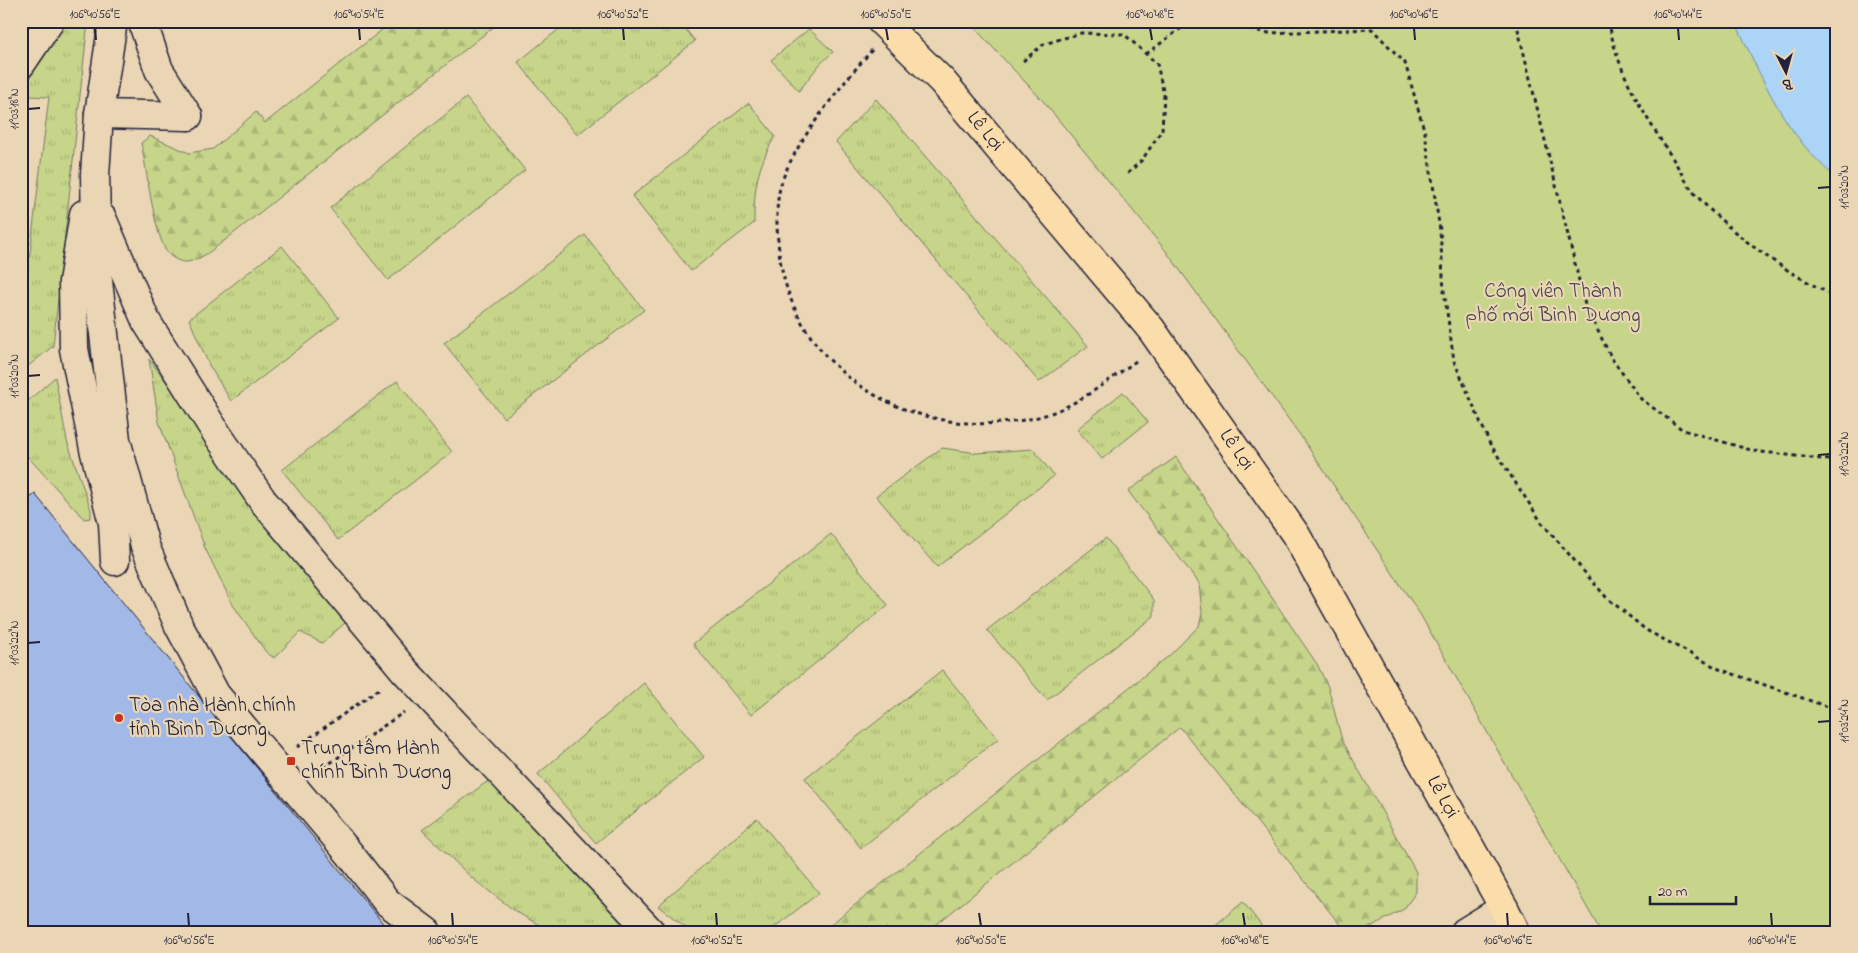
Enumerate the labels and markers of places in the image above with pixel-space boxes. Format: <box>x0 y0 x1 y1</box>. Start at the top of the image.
place label: Tòa nhà Hành chính tỉnh Bình Dương <box>129 691 296 747</box>
marker: Tòa nhà Hành chính tỉnh Bình Dương <box>113 712 125 724</box>
place label: Trung tâm Hành chính Bình Dương <box>301 734 451 790</box>
marker: Trung tâm Hành chính Bình Dương <box>285 755 297 767</box>

